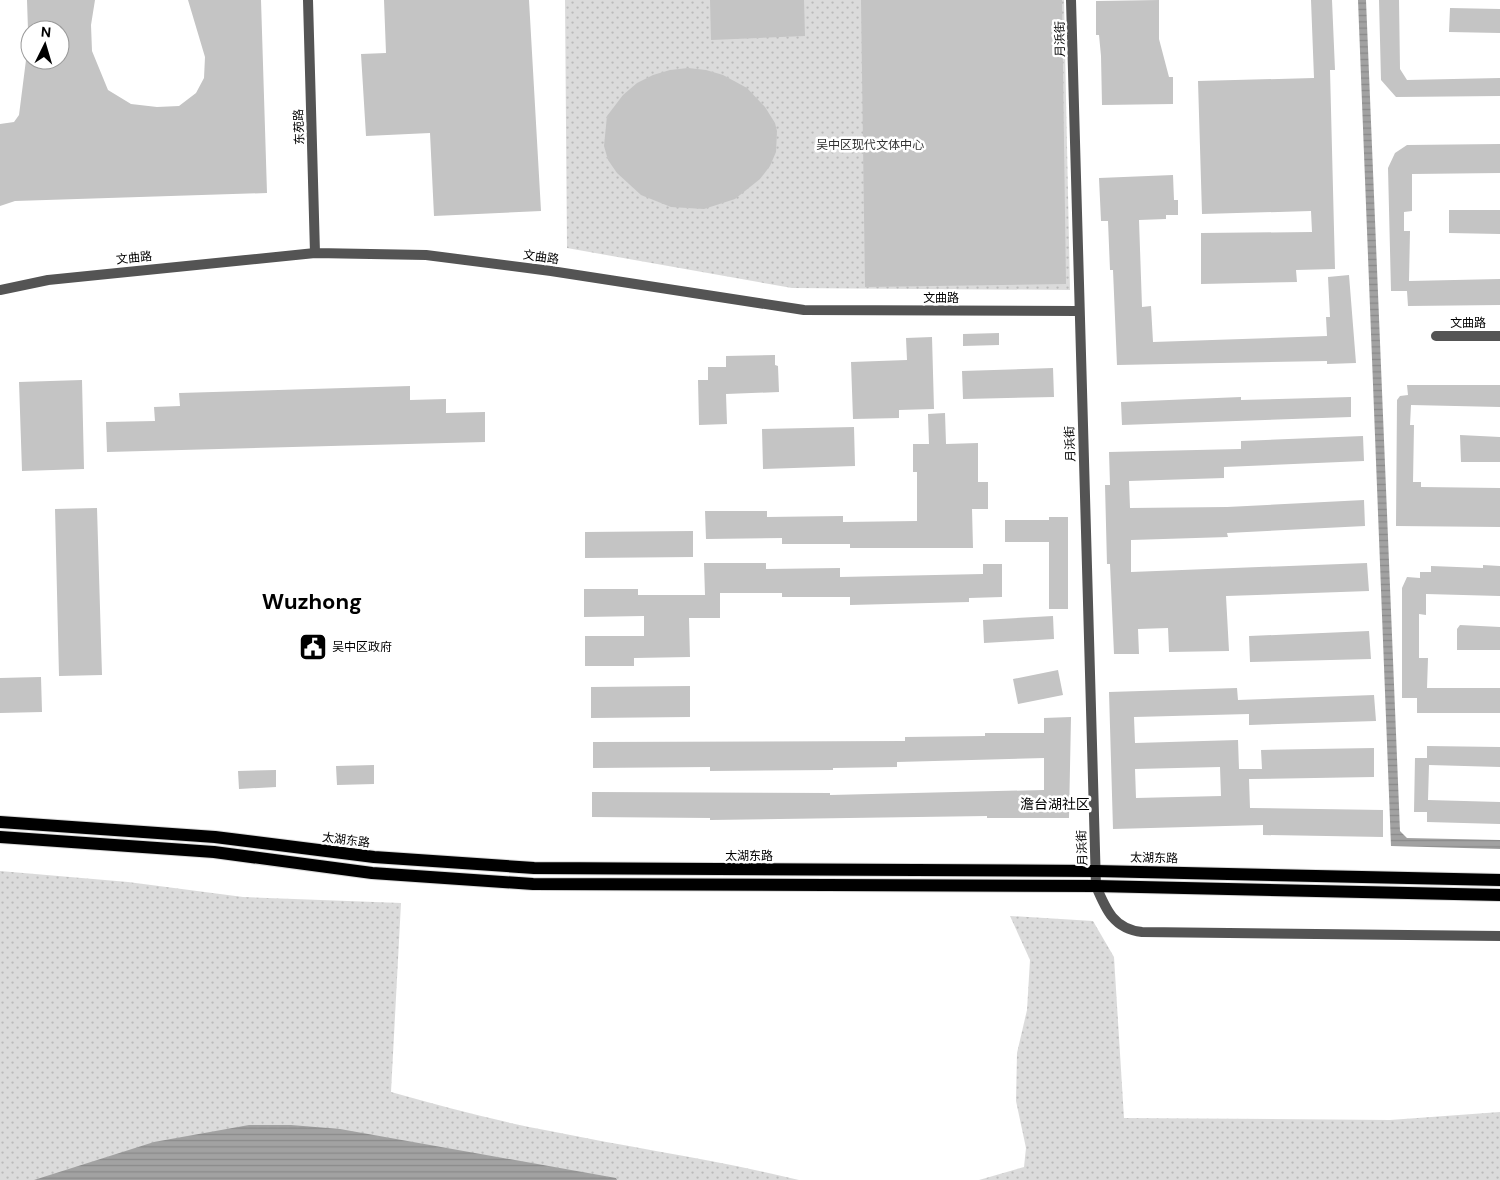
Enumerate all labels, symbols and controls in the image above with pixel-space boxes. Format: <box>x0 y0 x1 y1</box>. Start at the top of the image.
north arrow <box>20 20 70 70</box>
street label: 月浜街 <box>1052 21 1068 57</box>
text: N <box>40 23 52 41</box>
street label: 东苑路 <box>290 109 308 145</box>
park label: 吴中区现代文体中心 <box>816 137 924 153</box>
street label: 文曲路 <box>522 247 560 267</box>
street label: 文曲路 <box>115 248 153 268</box>
street label: 文曲路 <box>923 290 959 306</box>
street label: 文曲路 <box>1450 315 1486 331</box>
street label: 月浜街 <box>1061 426 1079 462</box>
district label: Wuzhong <box>262 587 362 616</box>
public building icon: 吴中区政府 <box>298 632 328 662</box>
place label: 吴中区政府 <box>332 639 392 655</box>
district label: 澹台湖社区 <box>1020 795 1090 813</box>
street label: 太湖东路 <box>321 829 371 851</box>
street label: 月浜街 <box>1073 830 1091 866</box>
street label: 太湖东路 <box>725 848 773 864</box>
street label: 太湖东路 <box>1130 850 1178 866</box>

